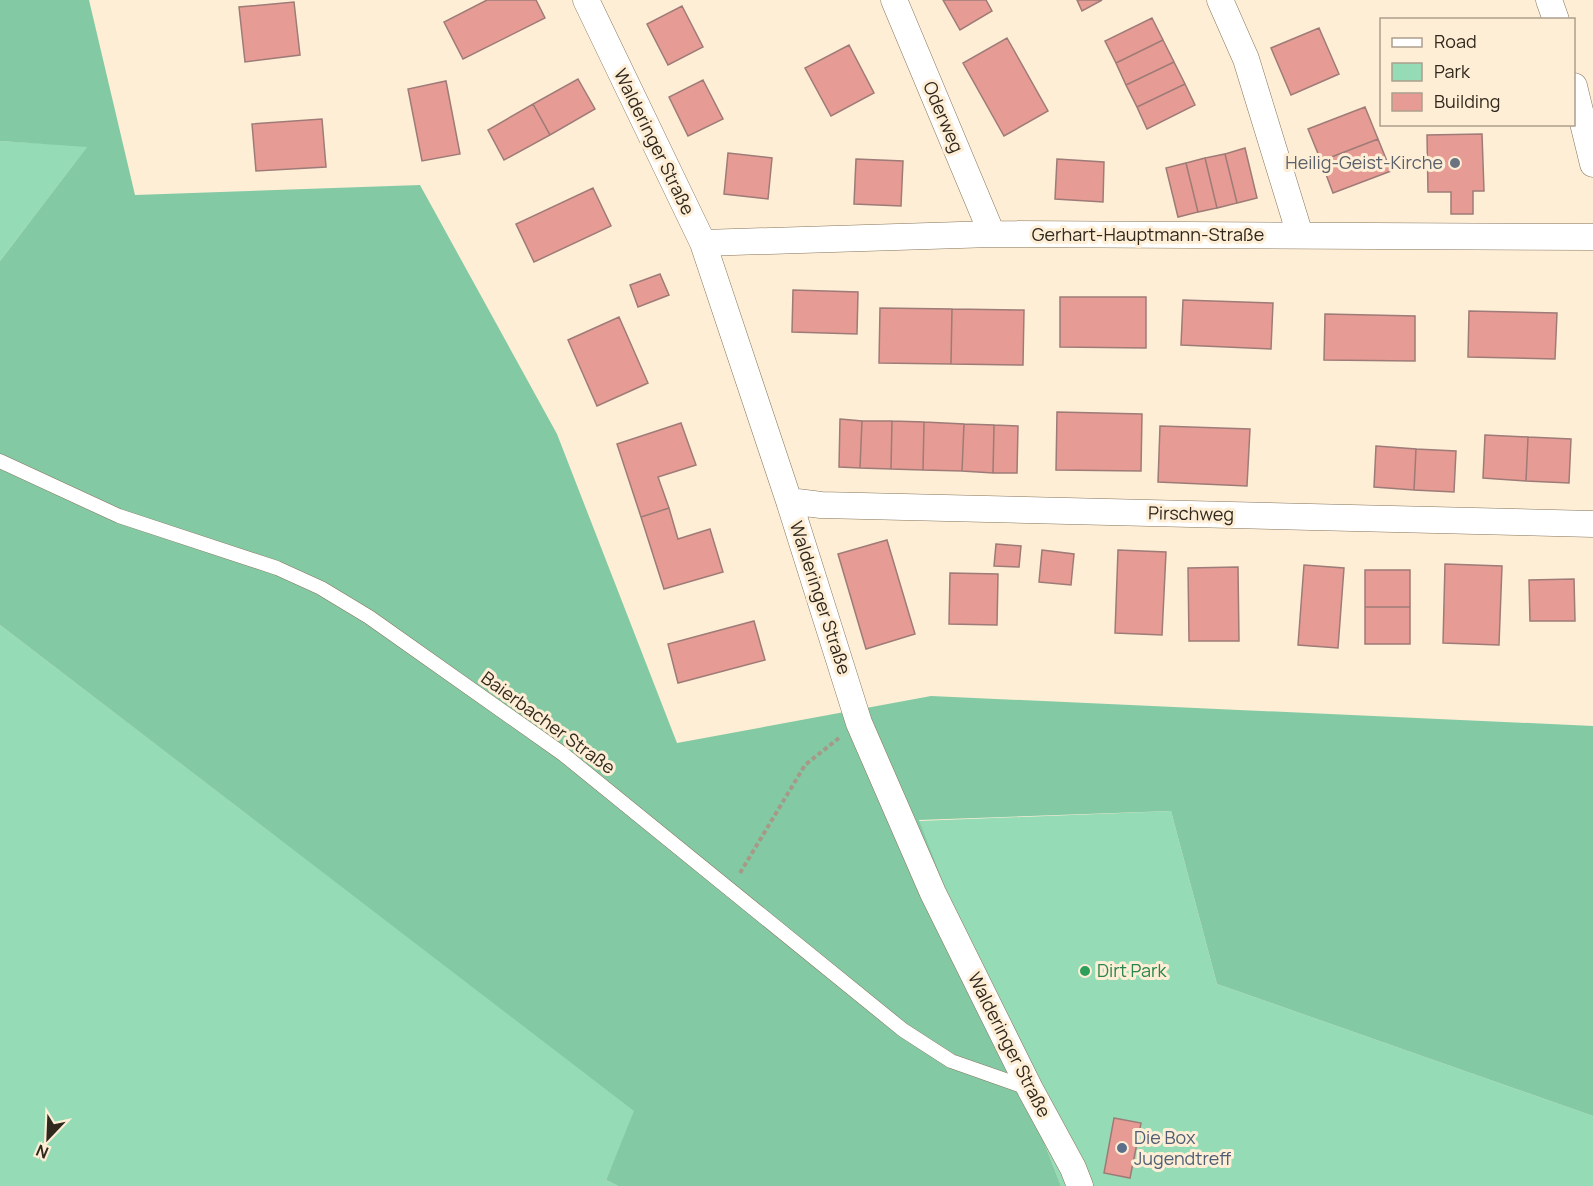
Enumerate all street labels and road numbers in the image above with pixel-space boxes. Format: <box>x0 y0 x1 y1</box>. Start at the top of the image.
street label: Walderinger Straße <box>609 64 701 219</box>
street label: Oderweg <box>918 77 970 156</box>
street label: Gerhart-Hauptmann-Straße <box>1032 222 1264 246</box>
street label: Pirschweg <box>1148 500 1234 526</box>
street label: Walderinger Straße <box>785 518 857 677</box>
street label: Baierbacher Straße <box>477 665 620 779</box>
street label: Walderinger Straße <box>963 968 1057 1121</box>

